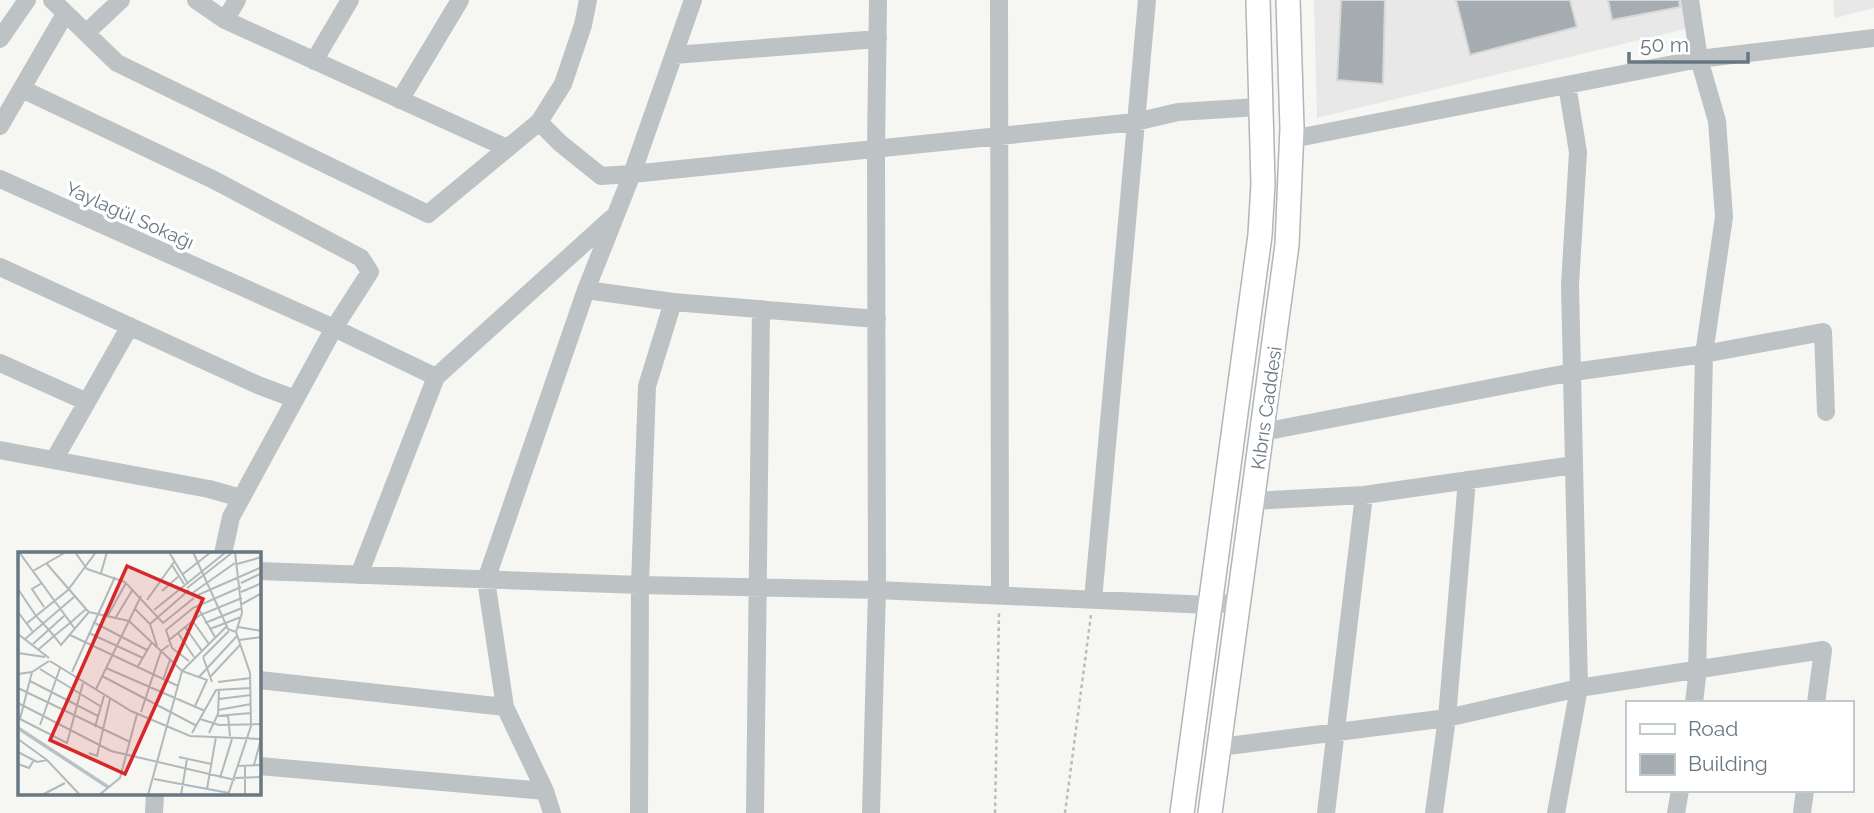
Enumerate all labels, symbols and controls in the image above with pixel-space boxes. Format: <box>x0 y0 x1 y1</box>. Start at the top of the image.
scale bar <box>1629 21 1748 65</box>
text: 50 m <box>1640 32 1689 57</box>
street label: Yaylagül Sokağı <box>62 177 198 253</box>
street label: Kıbrıs Caddesi <box>1246 345 1286 471</box>
inset map <box>18 552 261 796</box>
legend <box>1626 701 1853 792</box>
text: Road <box>1688 716 1738 741</box>
text: Building <box>1688 751 1768 776</box>

